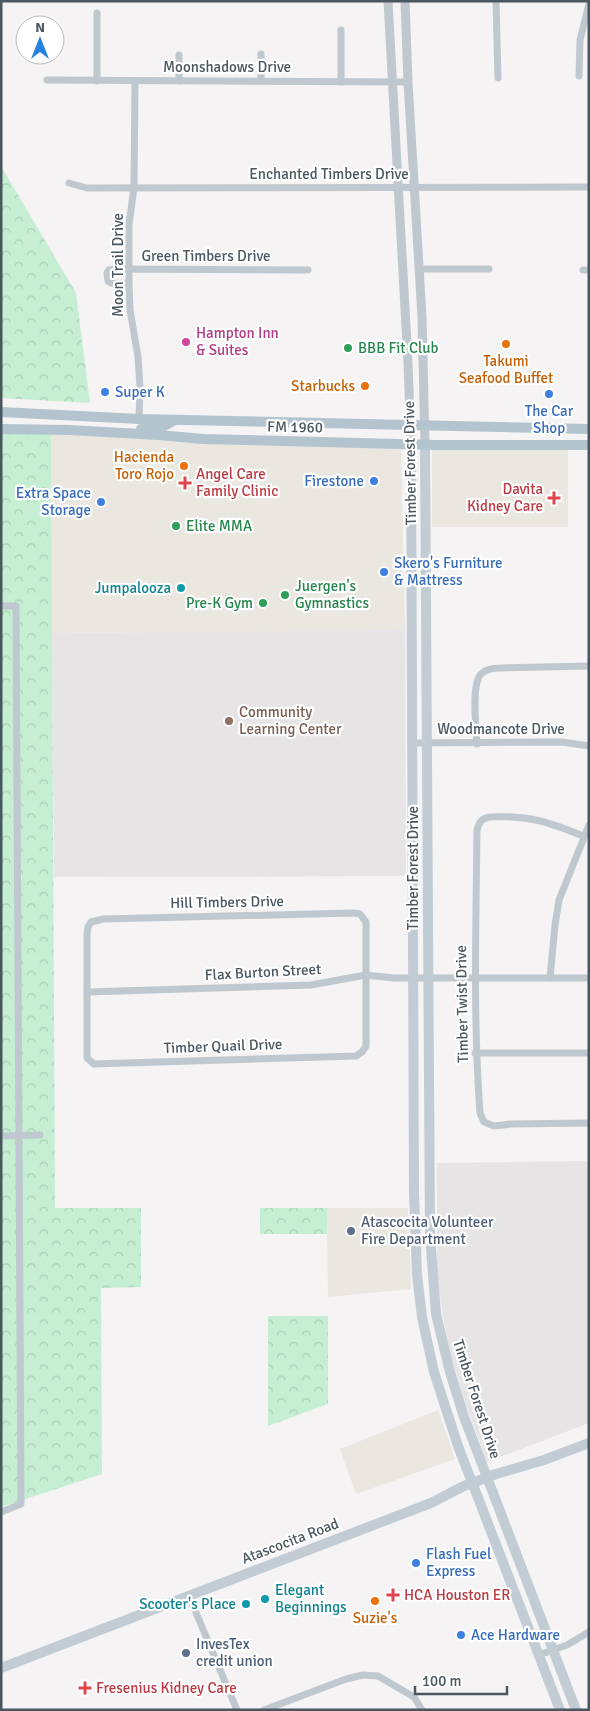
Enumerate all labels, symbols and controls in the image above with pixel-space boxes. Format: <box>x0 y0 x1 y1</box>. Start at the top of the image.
north arrow <box>15 15 65 65</box>
text: N <box>35 19 45 36</box>
street label: Moonshadows Drive <box>163 58 291 76</box>
street label: Enchanted Timbers Drive <box>249 165 409 183</box>
street label: Moon Trail Drive <box>109 213 127 317</box>
street label: Green Timbers Drive <box>141 247 271 265</box>
place label: Hampton Inn & Suites <box>196 324 279 359</box>
marker: Hampton Inn & Suites <box>180 336 192 348</box>
marker: Takumi Seafood Buffet <box>500 338 512 350</box>
place label: BBB Fit Club <box>358 339 438 357</box>
marker: BBB Fit Club <box>342 342 354 354</box>
place label: Takumi Seafood Buffet <box>459 352 553 387</box>
place label: Starbucks <box>291 377 355 395</box>
marker: Starbucks <box>359 380 371 392</box>
place label: Super K <box>115 383 165 401</box>
marker: Super K <box>99 386 111 398</box>
marker: The Car Shop <box>543 388 555 400</box>
street label: Timber Forest Drive <box>400 401 420 525</box>
place label: The Car Shop <box>525 402 574 437</box>
street label: FM 1960 <box>267 418 323 436</box>
place label: Hacienda Toro Rojo <box>114 448 174 483</box>
marker: Hacienda Toro Rojo <box>178 460 190 472</box>
place label: Angel Care Family Clinic <box>196 465 278 500</box>
place label: Firestone <box>304 472 364 490</box>
marker: Firestone <box>368 475 380 487</box>
marker: Angel Care Family Clinic <box>178 476 192 490</box>
place label: Davita Kidney Care <box>467 480 543 515</box>
place label: Extra Space Storage <box>16 484 91 519</box>
marker: Davita Kidney Care <box>547 491 561 505</box>
marker: Extra Space Storage <box>95 496 107 508</box>
place label: Elite MMA <box>186 517 252 535</box>
marker: Elite MMA <box>170 520 182 532</box>
place label: Skero's Furniture & Mattress <box>394 554 503 589</box>
marker: Skero's Furniture & Mattress <box>378 566 390 578</box>
place label: Juergen's Gymnastics <box>295 577 369 612</box>
place label: Jumpalooza <box>95 579 171 597</box>
marker: Jumpalooza <box>175 582 187 594</box>
marker: Juergen's Gymnastics <box>279 589 291 601</box>
place label: Pre-K Gym <box>186 594 253 612</box>
marker: Pre-K Gym <box>257 597 269 609</box>
place label: Community Learning Center <box>239 703 342 738</box>
marker: Community Learning Center <box>223 715 235 727</box>
street label: Woodmancote Drive <box>437 720 565 738</box>
street label: Timber Forest Drive <box>404 806 422 930</box>
street label: Hill Timbers Drive <box>170 892 284 912</box>
street label: Timber Twist Drive <box>452 945 472 1063</box>
street label: Flax Burton Street <box>204 960 322 984</box>
street label: Timber Quail Drive <box>163 1035 283 1057</box>
place label: Atascocita Volunteer Fire Department <box>361 1213 494 1248</box>
marker: Atascocita Volunteer Fire Department <box>345 1225 357 1237</box>
street label: Timber Forest Drive <box>449 1337 505 1461</box>
street label: Atascocita Road <box>239 1514 341 1568</box>
place label: Flash Fuel Express <box>426 1545 491 1580</box>
marker: Flash Fuel Express <box>410 1557 422 1569</box>
place label: Elegant Beginnings <box>275 1581 347 1616</box>
place label: HCA Houston ER <box>404 1586 510 1604</box>
marker: HCA Houston ER <box>386 1588 400 1602</box>
marker: Elegant Beginnings <box>259 1593 271 1605</box>
place label: Scooter's Place <box>139 1595 236 1613</box>
marker: Suzie's <box>369 1595 381 1607</box>
marker: Scooter's Place <box>240 1598 252 1610</box>
place label: Suzie's <box>353 1609 398 1627</box>
place label: Ace Hardware <box>471 1626 560 1644</box>
marker: Ace Hardware <box>455 1629 467 1641</box>
place label: InvesTex credit union <box>196 1635 273 1670</box>
marker: InvesTex credit union <box>180 1647 192 1659</box>
scale bar <box>415 1664 508 1696</box>
text: 100 m <box>422 1672 462 1690</box>
place label: Fresenius Kidney Care <box>96 1679 237 1697</box>
marker: Fresenius Kidney Care <box>78 1681 92 1695</box>

